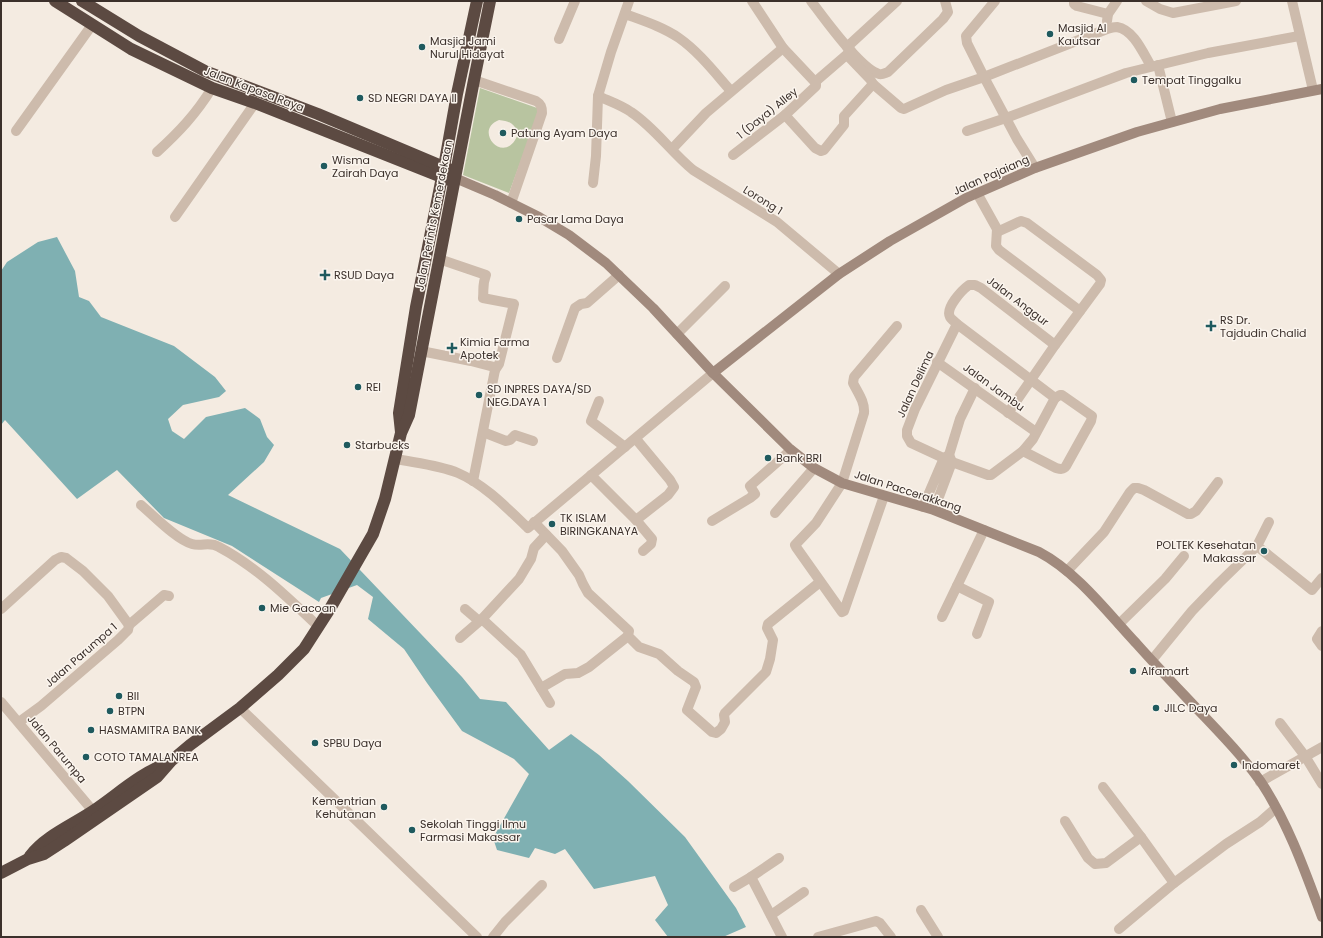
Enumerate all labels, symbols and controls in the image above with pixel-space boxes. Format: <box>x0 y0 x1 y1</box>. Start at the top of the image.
place label: Masjid Al Kautsar <box>1058 20 1107 49</box>
marker: Masjid Al Kautsar <box>1045 29 1055 39</box>
place label: Masjid Jami Nurul Hidayat <box>430 33 504 62</box>
marker: Masjid Jami Nurul Hidayat <box>417 42 427 52</box>
street label: Jalan Kapasa Raya <box>202 63 306 115</box>
place label: Tempat Tinggalku <box>1142 72 1241 88</box>
marker: Tempat Tinggalku <box>1129 75 1139 85</box>
street label: 1 (Daya) Alley <box>733 83 801 143</box>
place label: SD NEGRI DAYA II <box>368 90 457 106</box>
marker: SD NEGRI DAYA II <box>355 93 365 103</box>
place label: Patung Ayam Daya <box>511 125 617 141</box>
marker: Patung Ayam Daya <box>498 128 508 138</box>
street label: Jalan Perintis Kemerdekaan <box>412 138 456 292</box>
street label: Jalan Pajaiang <box>950 151 1032 199</box>
place label: Wisma Zairah Daya <box>332 152 398 181</box>
marker: Wisma Zairah Daya <box>319 161 329 171</box>
street label: Lorong 1 <box>740 182 786 218</box>
place label: Pasar Lama Daya <box>527 211 624 227</box>
marker: Pasar Lama Daya <box>514 214 524 224</box>
place label: RSUD Daya <box>334 267 394 283</box>
marker: RSUD Daya <box>319 269 331 281</box>
street label: Jalan Anggur <box>984 272 1052 330</box>
place label: RS Dr. Tajdudin Chalid <box>1220 312 1307 341</box>
marker: RS Dr. Tajdudin Chalid <box>1205 320 1217 332</box>
place label: Kimia Farma Apotek <box>460 334 530 363</box>
marker: Kimia Farma Apotek <box>447 343 457 353</box>
street label: Jalan Delima <box>892 348 938 420</box>
street label: Jalan Jambu <box>960 359 1028 415</box>
place label: REI <box>366 379 381 395</box>
place label: SD INPRES DAYA/SD NEG.DAYA 1 <box>487 381 591 410</box>
marker: REI <box>353 382 363 392</box>
marker: SD INPRES DAYA/SD NEG.DAYA 1 <box>474 390 484 400</box>
place label: Starbucks <box>355 437 410 453</box>
marker: Starbucks <box>342 440 352 450</box>
place label: Bank BRI <box>776 450 822 466</box>
marker: Bank BRI <box>763 453 773 463</box>
street label: Jalan Paccerakkang <box>852 466 964 516</box>
place label: TK ISLAM BIRINGKANAYA <box>560 510 639 539</box>
marker: TK ISLAM BIRINGKANAYA <box>547 519 557 529</box>
place label: POLTEK Kesehatan Makassar <box>1156 537 1256 566</box>
marker: POLTEK Kesehatan Makassar <box>1259 546 1269 556</box>
place label: Mie Gacoan <box>270 600 336 616</box>
marker: Mie Gacoan <box>257 603 267 613</box>
street label: Jalan Parumpa 1 <box>41 619 121 691</box>
place label: Alfamart <box>1141 663 1189 679</box>
marker: Alfamart <box>1128 666 1138 676</box>
place label: BII <box>127 688 139 704</box>
marker: BII <box>114 691 124 701</box>
place label: JILC Daya <box>1164 700 1218 716</box>
place label: BTPN <box>118 703 145 719</box>
marker: JILC Daya <box>1151 703 1161 713</box>
marker: BTPN <box>105 706 115 716</box>
street label: Jalan Parumpa <box>24 711 90 787</box>
place label: HASMAMITRA BANK <box>99 722 201 738</box>
marker: HASMAMITRA BANK <box>86 725 96 735</box>
place label: SPBU Daya <box>323 735 382 751</box>
marker: SPBU Daya <box>310 738 320 748</box>
place label: COTO TAMALANREA <box>94 749 199 765</box>
marker: COTO TAMALANREA <box>81 752 91 762</box>
place label: Indomaret <box>1242 757 1300 773</box>
marker: Indomaret <box>1229 760 1239 770</box>
place label: Kementrian Kehutanan <box>312 793 376 822</box>
marker: Kementrian Kehutanan <box>379 802 389 812</box>
place label: Sekolah Tinggi Ilmu Farmasi Makassar <box>420 816 526 845</box>
marker: Sekolah Tinggi Ilmu Farmasi Makassar <box>407 825 417 835</box>

